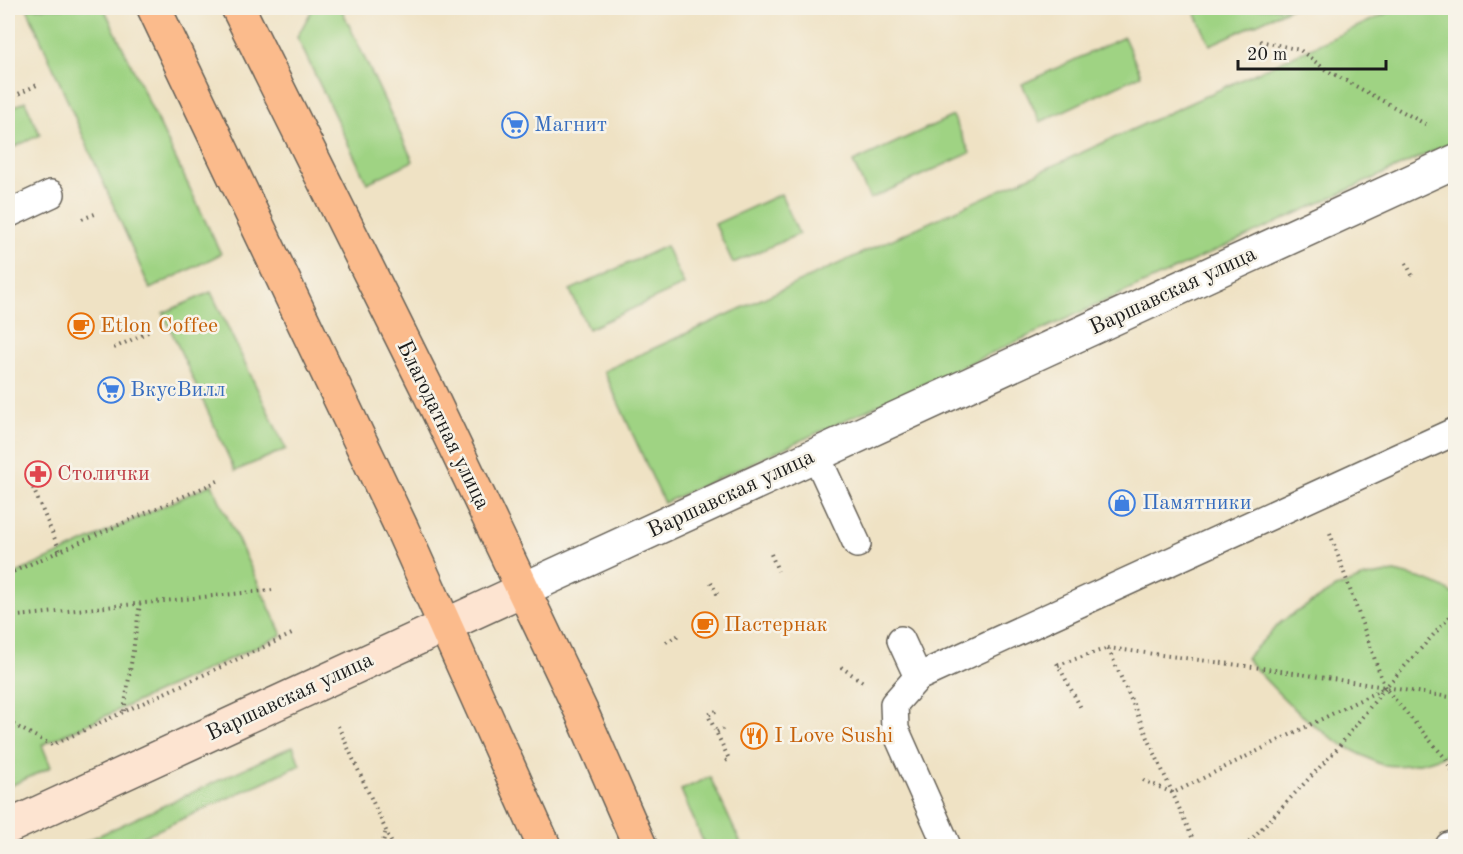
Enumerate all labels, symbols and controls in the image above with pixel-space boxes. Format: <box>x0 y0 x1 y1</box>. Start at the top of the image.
scale bar <box>1238 33 1386 71</box>
text: 20 m <box>1247 46 1287 64</box>
supermarket icon: Магнит <box>500 110 530 140</box>
place label: Магнит <box>534 114 607 136</box>
street label: Варшавская улица <box>1086 243 1260 339</box>
cafe icon: Etlon Coffee <box>66 311 96 341</box>
place label: Etlon Coffee <box>100 315 218 337</box>
street label: Благодатная улица <box>393 337 494 513</box>
supermarket icon: ВкусВилл <box>96 375 126 405</box>
place label: ВкусВилл <box>130 379 226 401</box>
street label: Варшавская улица <box>644 446 818 542</box>
pharmacy icon: Столички <box>23 459 53 489</box>
place label: Столички <box>57 463 150 485</box>
shop icon: Памятники <box>1107 488 1137 518</box>
place label: Памятники <box>1142 492 1251 514</box>
cafe icon: Пастернак <box>690 610 720 640</box>
place label: Пастернак <box>724 614 828 636</box>
street label: Варшавская улица <box>203 649 377 745</box>
restaurant icon: I Love Sushi <box>739 721 769 751</box>
place label: I Love Sushi <box>774 725 893 747</box>

